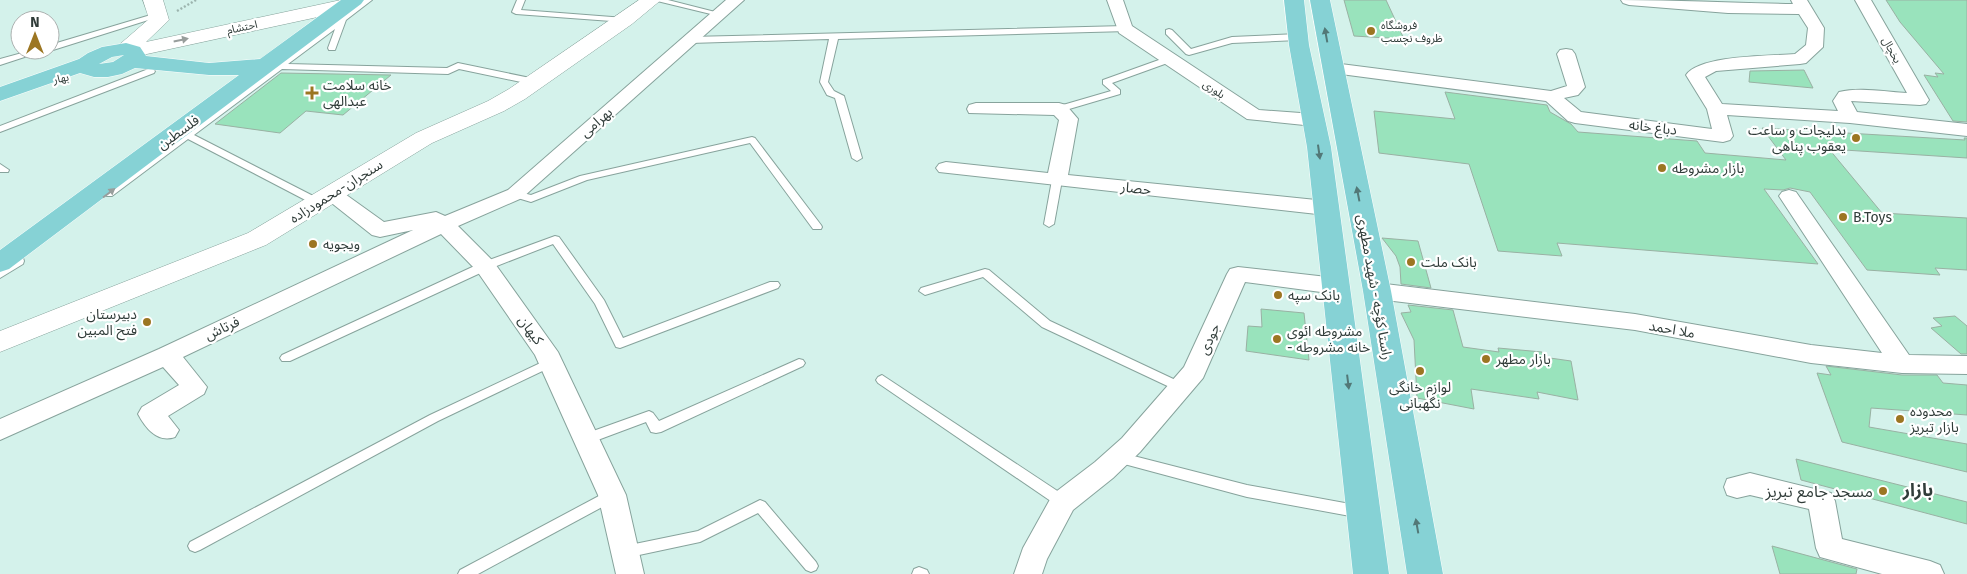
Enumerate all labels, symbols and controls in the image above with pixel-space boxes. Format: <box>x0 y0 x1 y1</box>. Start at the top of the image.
north arrow <box>10 10 60 60</box>
text: N <box>30 14 40 31</box>
street label: احتشام <box>226 18 259 38</box>
place label: فروشگاه ظروف نچسب <box>1381 19 1443 46</box>
marker: فروشگاه ظروف نچسب <box>1365 25 1377 37</box>
one-way arrow <box>1321 26 1329 42</box>
street label: یخچال <box>1878 35 1904 66</box>
one-way arrow <box>173 36 189 44</box>
street label: بهار <box>51 71 70 87</box>
place label: خانه سلامت عبدالهی <box>323 77 392 110</box>
street label: بلوری <box>1200 77 1227 102</box>
marker: خانه سلامت عبدالهی <box>305 86 319 100</box>
street label: بهرامی <box>577 104 616 141</box>
street label: فلسطین <box>154 111 203 153</box>
street label: دباغ خانه <box>1628 116 1678 141</box>
place label: بدلیجات و ساعت یعقوب پناهی <box>1748 122 1846 156</box>
marker: بدلیجات و ساعت یعقوب پناهی <box>1850 132 1862 144</box>
one-way arrow <box>1316 144 1324 160</box>
street label: سنجران-محمودزاده <box>287 156 386 227</box>
place label: بازار مشروطه <box>1672 160 1744 177</box>
marker: بازار مشروطه <box>1656 162 1668 174</box>
street label: حصار <box>1119 178 1152 199</box>
one-way arrow <box>1354 186 1362 201</box>
one-way arrow <box>102 188 115 199</box>
place label: B.Toys <box>1853 209 1892 226</box>
marker: B.Toys <box>1837 211 1849 223</box>
street label: راستا کؤچه - شهید مطهری <box>1352 213 1396 361</box>
place label: ویجویه <box>323 236 360 253</box>
marker: ویجویه <box>307 238 319 250</box>
place label: بانک ملت <box>1421 254 1477 271</box>
marker: بانک ملت <box>1405 256 1417 268</box>
place label: بانک سپه <box>1288 287 1340 305</box>
marker: بانک سپه <box>1272 289 1284 301</box>
place label: دبیرستان فتح المبین <box>77 306 137 341</box>
street label: کیهان <box>514 312 547 348</box>
street label: فرتاش <box>202 313 242 344</box>
marker: دبیرستان فتح المبین <box>141 316 153 328</box>
street label: ملا احمد <box>1648 317 1696 342</box>
street label: جودی <box>1195 321 1224 357</box>
place label: مشروطه ائوی - خانه مشروطه <box>1287 323 1370 356</box>
marker: مشروطه ائوی - خانه مشروطه <box>1271 333 1283 345</box>
place label: بازار مطهر <box>1495 351 1551 368</box>
marker: بازار مطهر <box>1480 353 1492 365</box>
marker: لوازم خانگی نگهبانی <box>1414 365 1426 377</box>
one-way arrow <box>1344 375 1352 391</box>
place label: لوازم خانگی نگهبانی <box>1389 379 1451 412</box>
place label: محدوده بازار تبریز <box>1909 403 1959 436</box>
marker: محدوده بازار تبریز <box>1894 413 1906 425</box>
district label: بازار <box>1902 479 1933 501</box>
place label: مسجد جامع تبریز <box>1765 482 1873 504</box>
marker: مسجد جامع تبریز <box>1877 485 1889 497</box>
one-way arrow <box>1413 518 1421 534</box>

